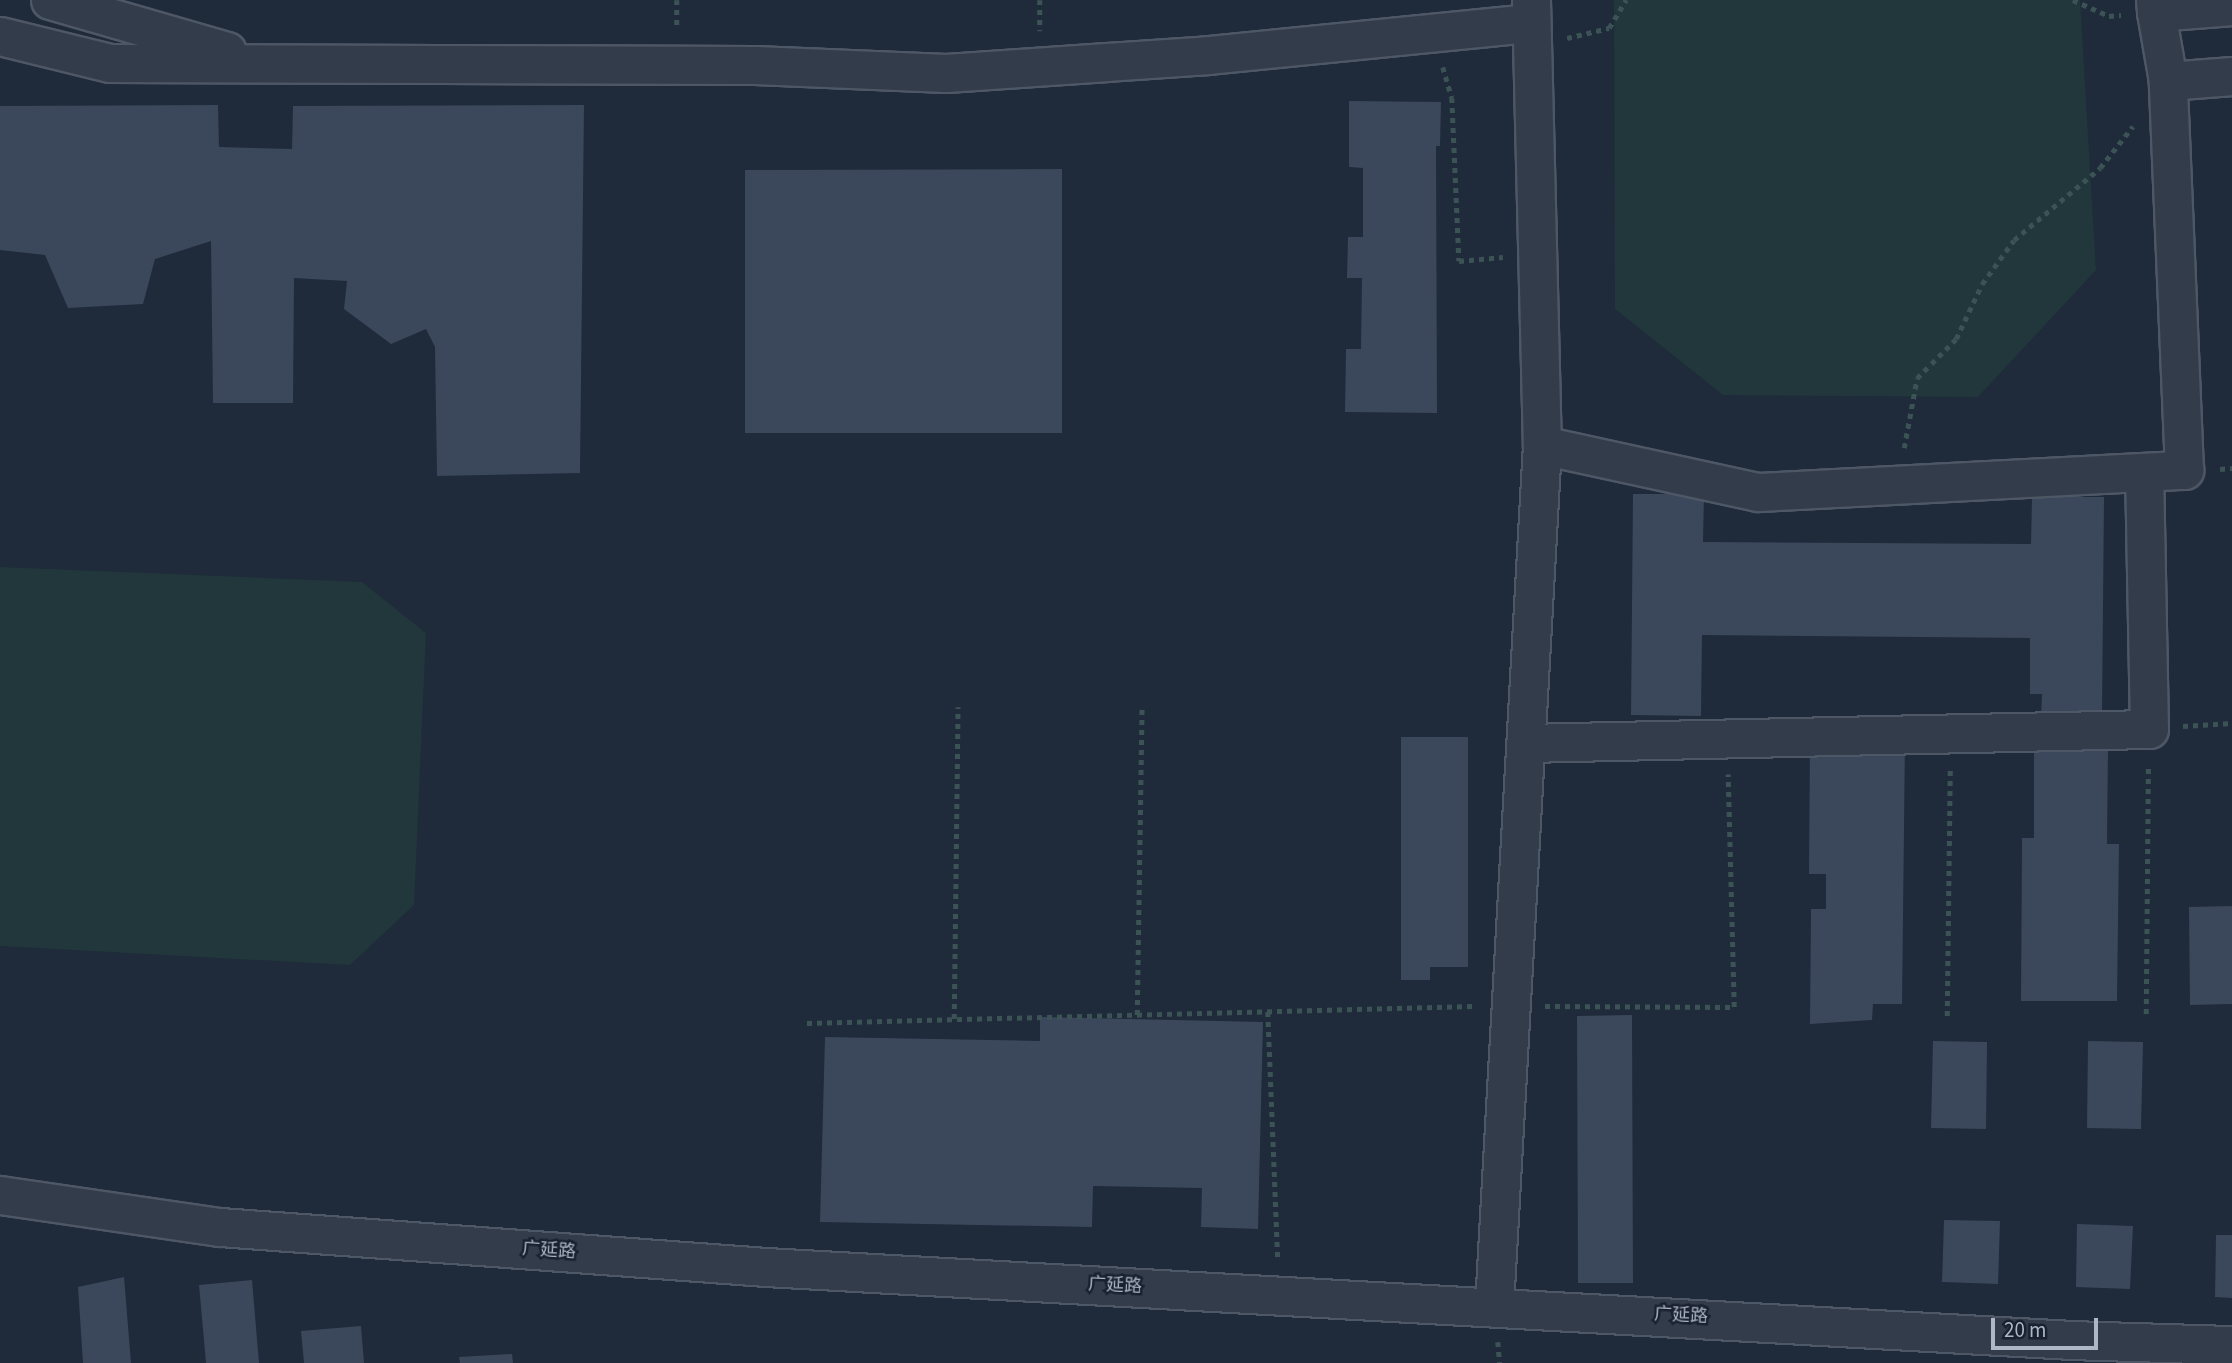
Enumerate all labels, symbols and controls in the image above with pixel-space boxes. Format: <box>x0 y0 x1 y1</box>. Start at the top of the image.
street label: 广延路 <box>521 1238 577 1264</box>
street label: 广延路 <box>1087 1274 1143 1298</box>
street label: 广延路 <box>1653 1304 1709 1328</box>
scale bar <box>1994 1304 2101 1348</box>
text: 20 m <box>2004 1315 2046 1345</box>

